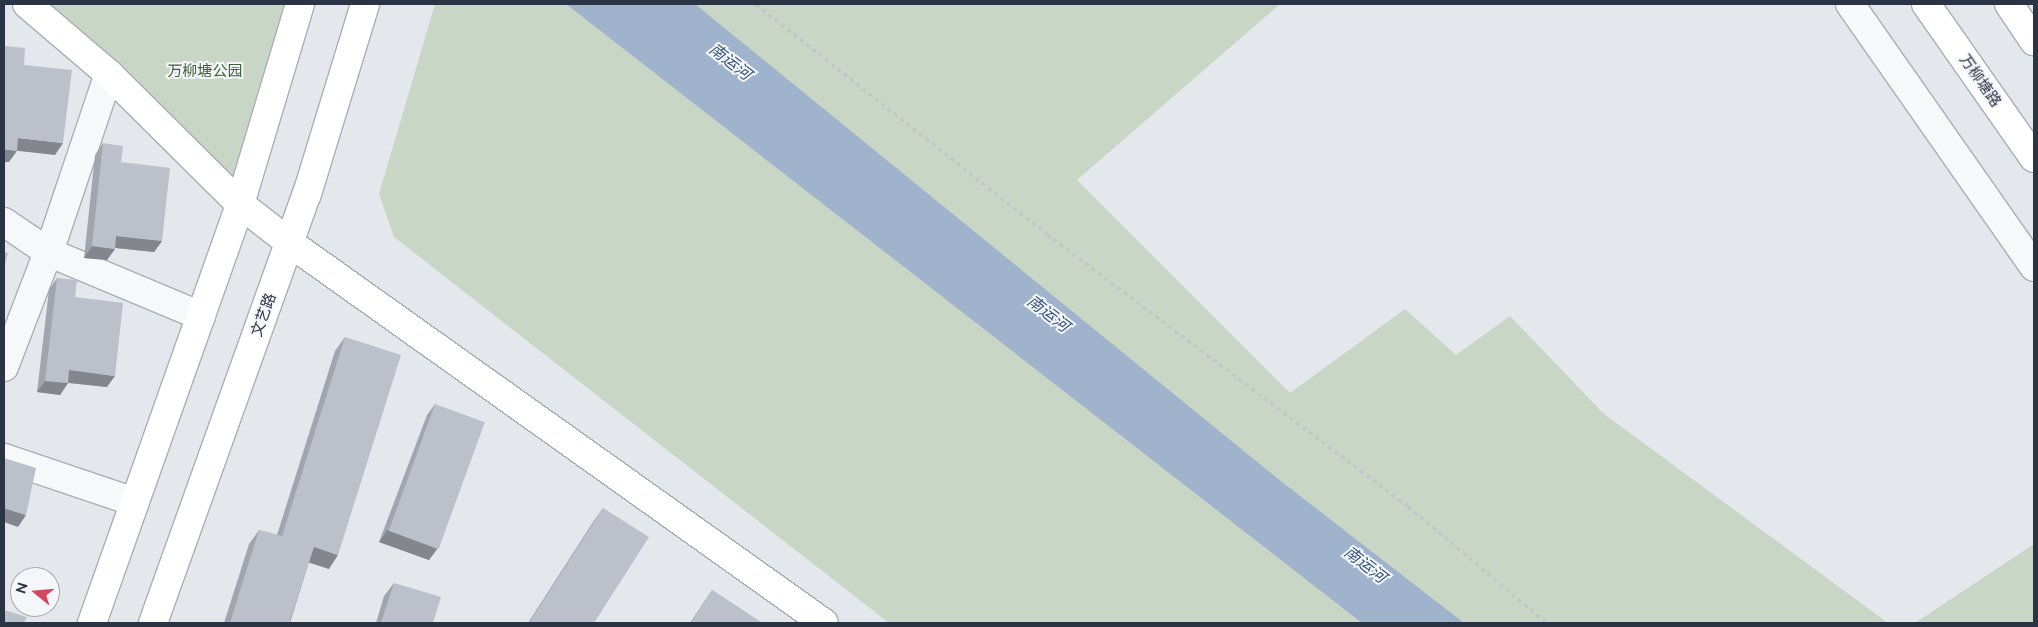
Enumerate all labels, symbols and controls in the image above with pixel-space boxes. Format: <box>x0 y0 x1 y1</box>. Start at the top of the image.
water label: 南运河 <box>705 40 755 84</box>
street label: 万柳塘路 <box>1955 51 2005 111</box>
park label: 万柳塘公园 <box>168 63 242 81</box>
street label: 文艺路 <box>248 291 280 339</box>
water label: 南运河 <box>1023 292 1073 336</box>
water label: 南运河 <box>1340 543 1390 587</box>
north arrow <box>10 567 60 617</box>
text: N <box>12 580 31 595</box>

